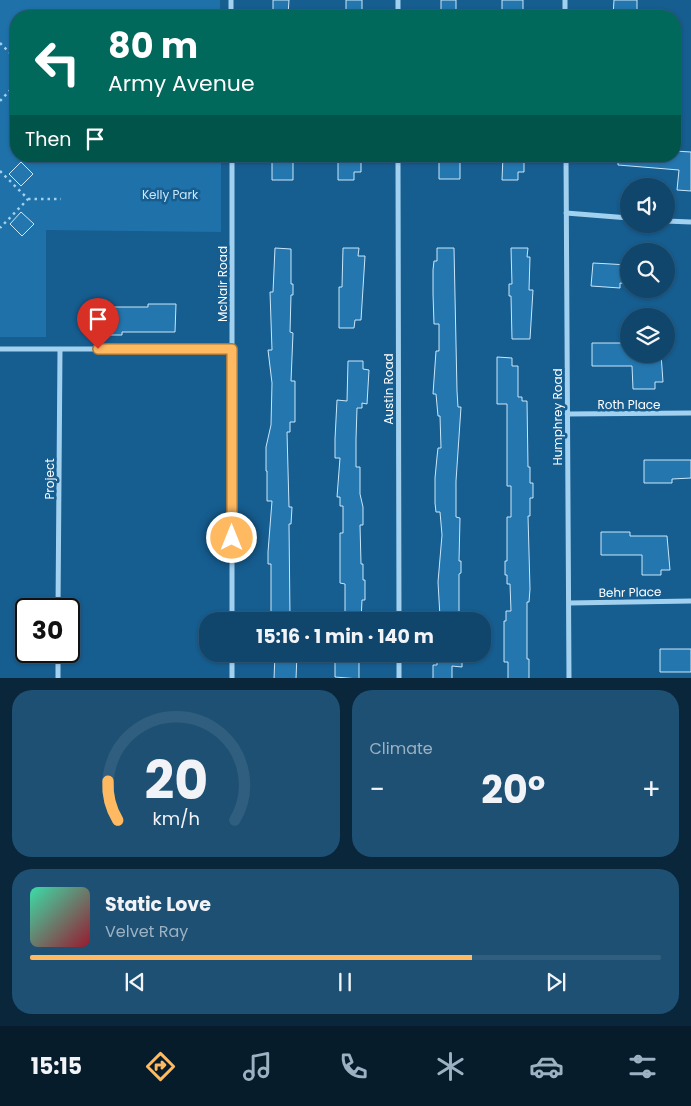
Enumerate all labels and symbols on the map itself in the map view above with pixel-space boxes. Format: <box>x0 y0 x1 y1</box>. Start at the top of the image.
park label: Kelly Park <box>142 186 199 203</box>
street label: McNair Road <box>214 246 231 322</box>
pin <box>77 298 119 349</box>
street label: Austin Road <box>380 353 397 425</box>
street label: Humphrey Road <box>549 368 566 466</box>
street label: Roth Place <box>598 396 660 413</box>
street label: Project <box>41 458 58 500</box>
position arrow <box>205 511 257 563</box>
street label: Behr Place <box>598 583 662 601</box>
speed limit sign: 30 <box>15 598 80 663</box>

